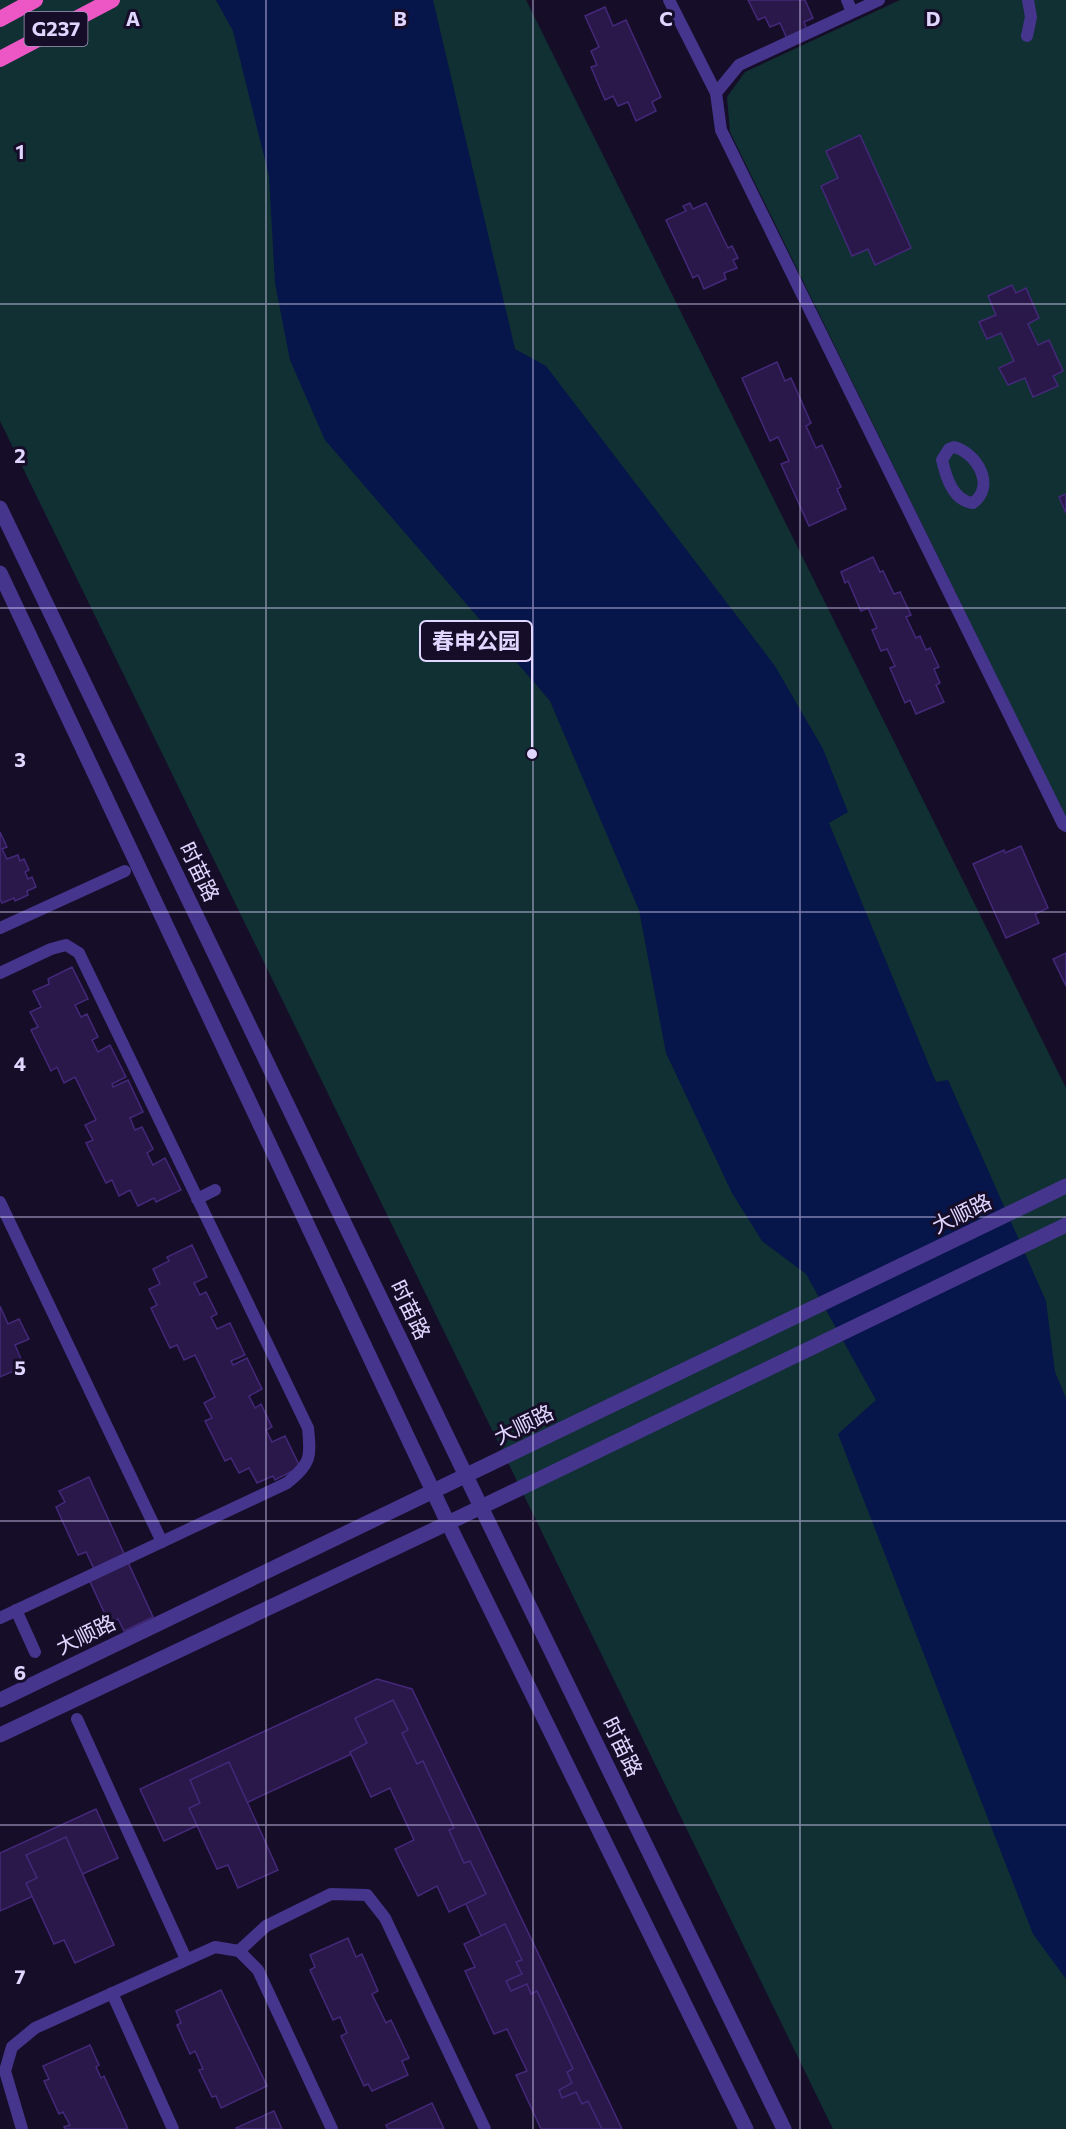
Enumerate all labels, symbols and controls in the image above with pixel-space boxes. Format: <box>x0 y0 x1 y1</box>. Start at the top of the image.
text: A <box>126 6 140 30</box>
text: B <box>393 6 407 30</box>
text: C <box>659 6 673 30</box>
text: D <box>926 6 940 30</box>
road number: G237 <box>25 12 88 46</box>
text: 1 <box>15 139 25 163</box>
text: 2 <box>14 443 26 467</box>
callout: 春申公园 <box>420 621 532 661</box>
text: 春申公园 <box>432 627 520 654</box>
text: 3 <box>14 747 26 771</box>
street label: 时苗路 <box>175 838 225 905</box>
text: 4 <box>14 1051 26 1075</box>
street label: 大顺路 <box>928 1188 995 1238</box>
street label: 时苗路 <box>386 1276 436 1343</box>
text: 5 <box>14 1355 26 1379</box>
street label: 大顺路 <box>490 1399 557 1449</box>
street label: 大顺路 <box>52 1609 119 1659</box>
text: 6 <box>14 1660 26 1684</box>
street label: 时苗路 <box>598 1713 648 1780</box>
text: 7 <box>15 1964 26 1988</box>

